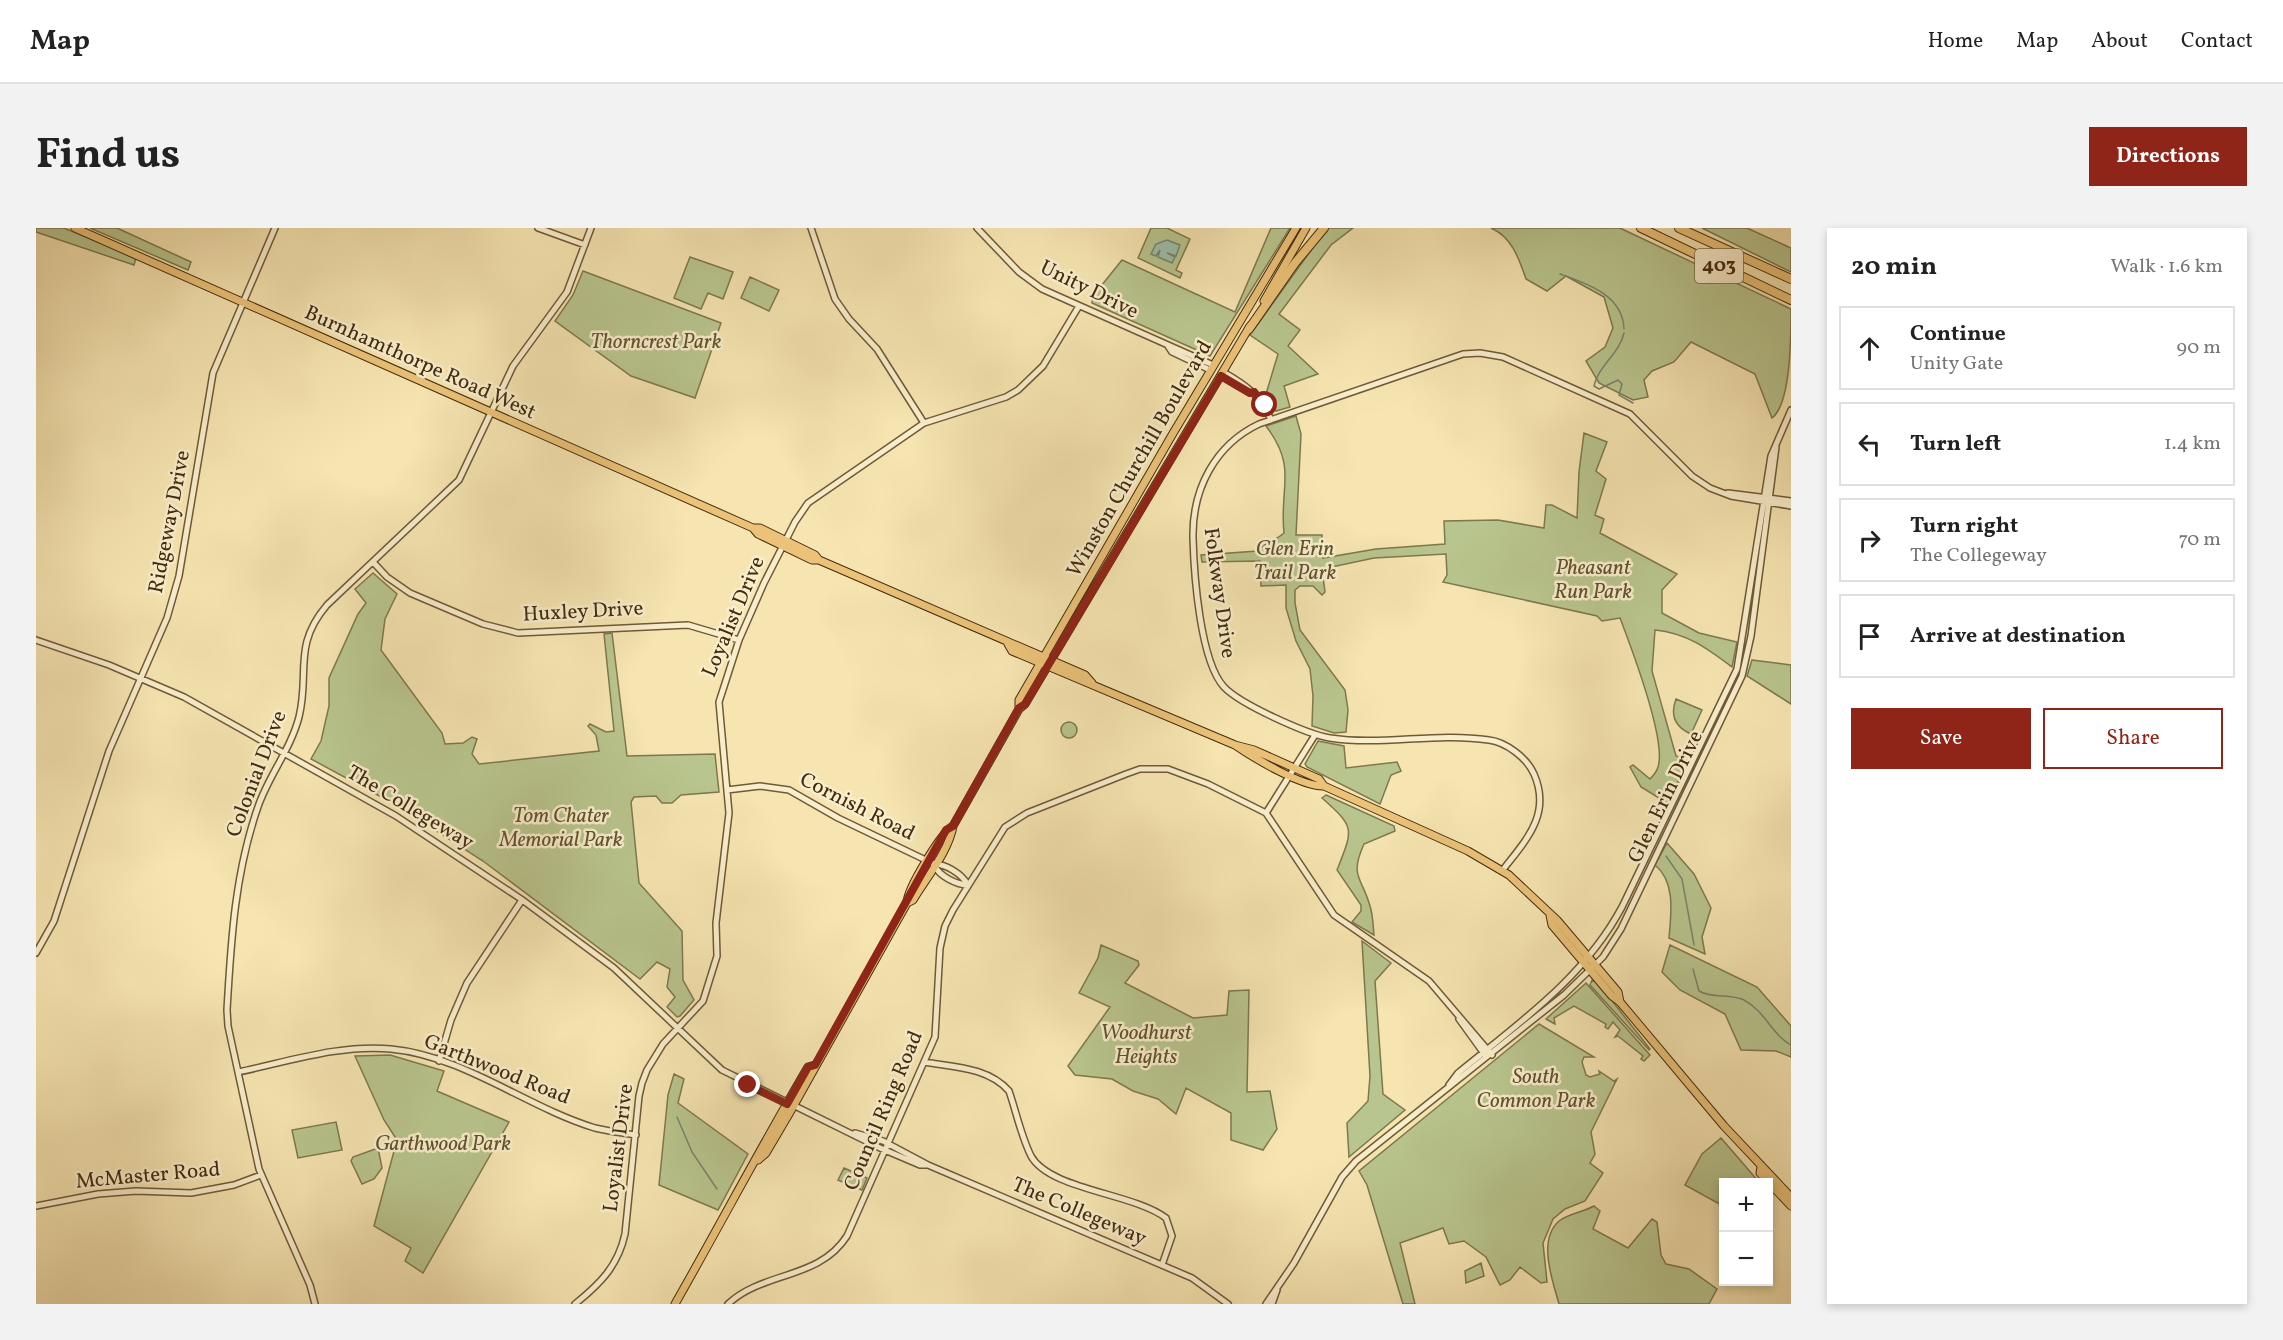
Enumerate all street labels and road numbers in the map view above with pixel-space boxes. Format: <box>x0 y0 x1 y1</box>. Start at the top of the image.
road number: 403 <box>1695 249 1743 283</box>
street label: Unity Drive <box>1035 254 1143 326</box>
street label: Burnhamthorpe Road West <box>300 299 540 427</box>
street label: Winston Churchill Boulevard <box>1060 335 1220 583</box>
street label: Ridgeway Drive <box>142 448 198 596</box>
street label: Folkway Drive <box>1195 526 1243 660</box>
street label: Loyalist Drive <box>695 552 773 682</box>
street label: Huxley Drive <box>522 594 644 630</box>
street label: Colonial Drive <box>220 707 294 841</box>
street label: Glen Erin Drive <box>1621 726 1711 868</box>
street label: The Collegeway <box>341 759 480 858</box>
street label: Cornish Road <box>794 766 920 848</box>
street label: Garthwood Road <box>419 1027 575 1113</box>
street label: Council Ring Road <box>837 1027 931 1195</box>
street label: Loyalist Drive <box>597 1082 641 1214</box>
street label: McMaster Road <box>74 1155 222 1197</box>
street label: The Collegeway <box>1007 1171 1151 1254</box>

